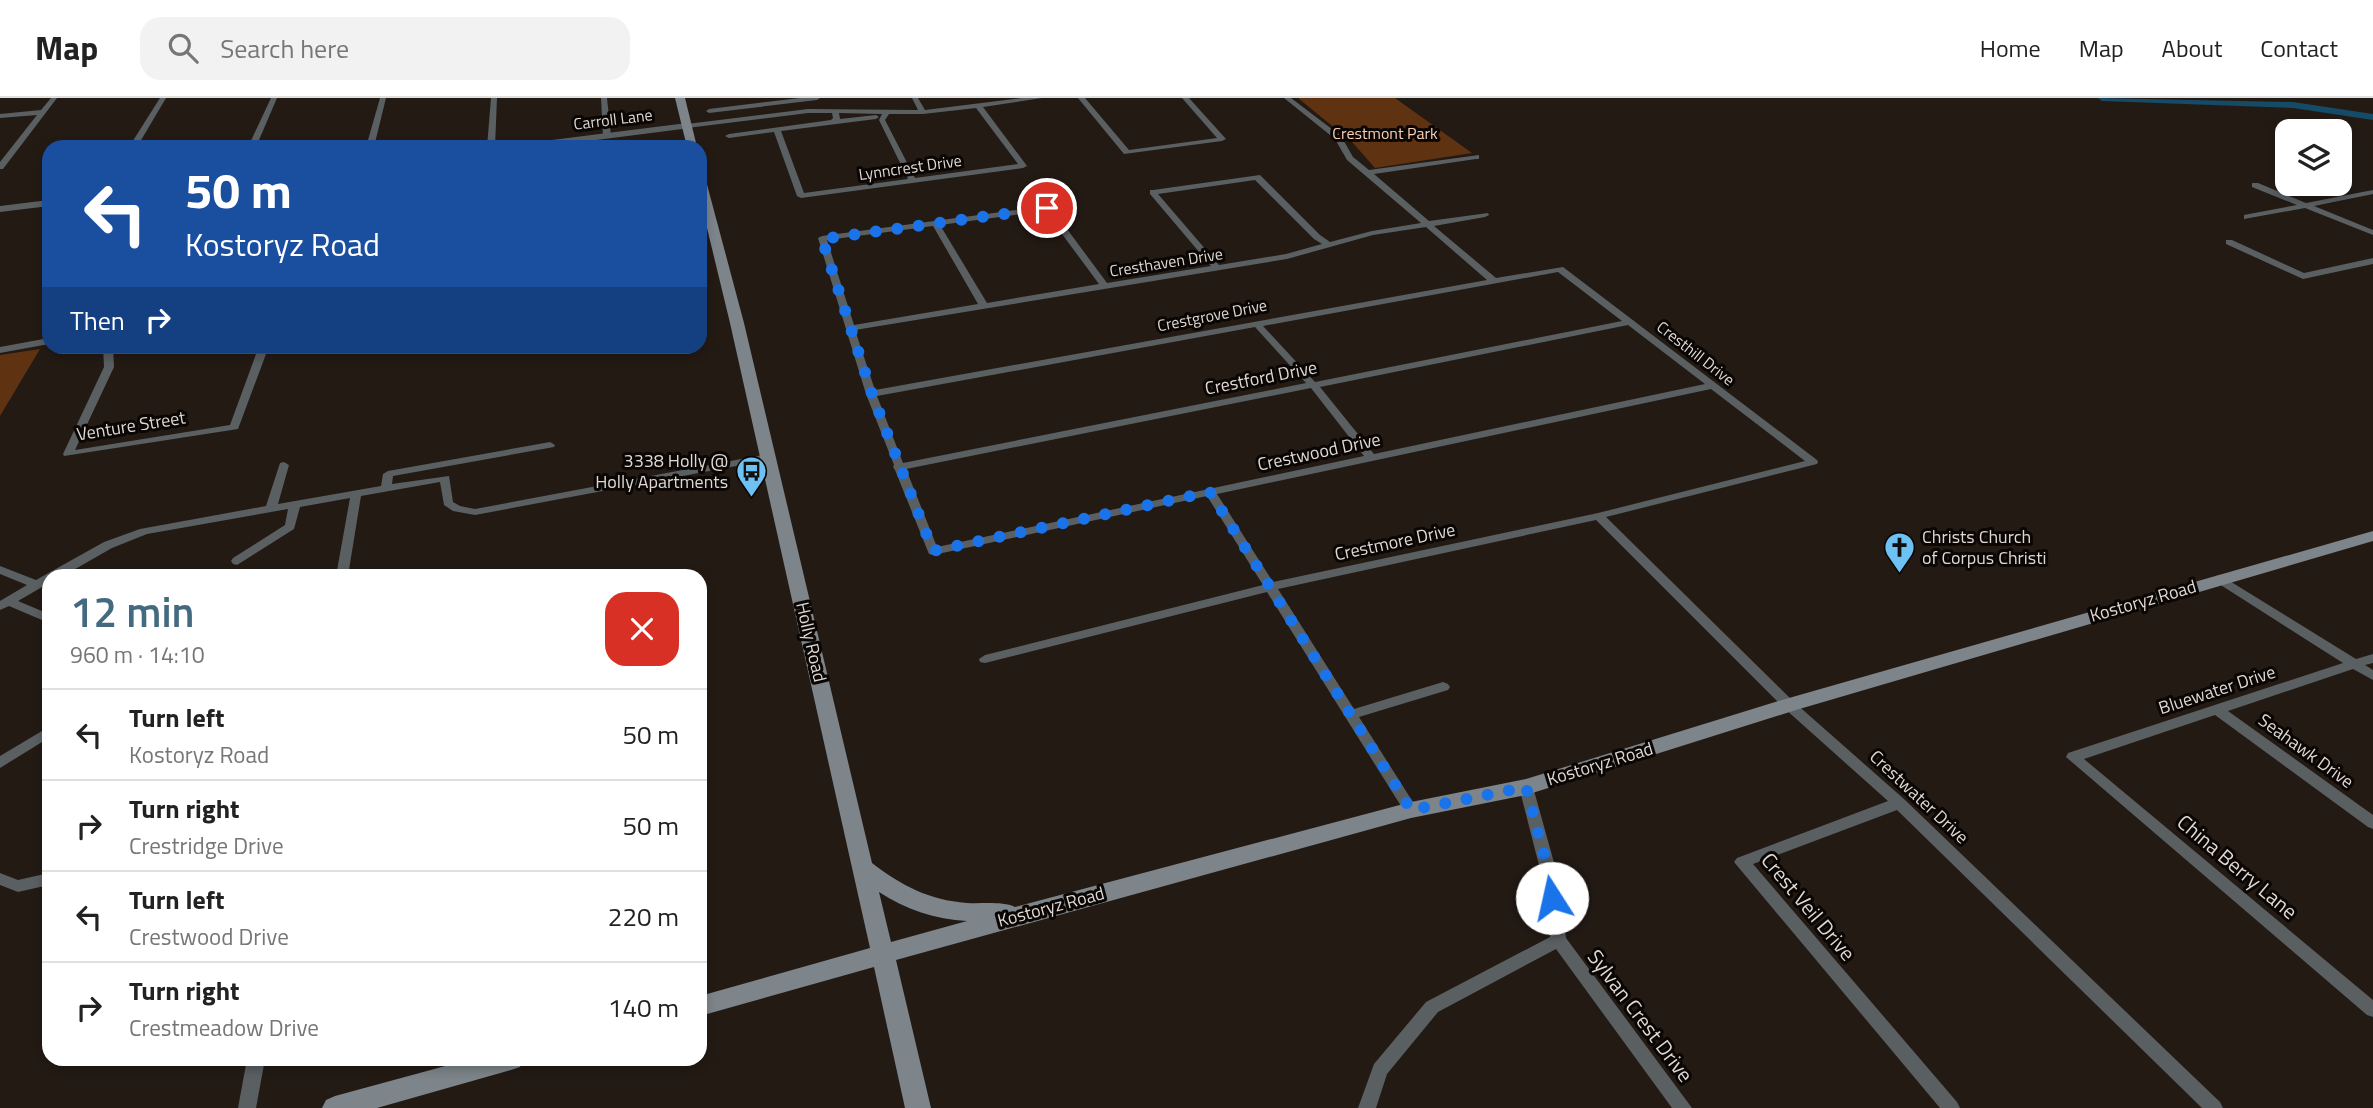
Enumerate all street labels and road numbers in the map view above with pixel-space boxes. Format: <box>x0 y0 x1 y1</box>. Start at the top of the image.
street label: Carroll Lane <box>572 102 654 136</box>
street label: Lynncrest Drive <box>857 148 963 186</box>
street label: Cresthaven Drive <box>1108 241 1224 283</box>
street label: Crestgrove Drive <box>1155 293 1269 337</box>
street label: Cresthill Drive <box>1652 315 1740 391</box>
street label: Crestford Drive <box>1203 353 1319 402</box>
street label: Venture Street <box>74 403 188 447</box>
street label: Crestwood Drive <box>1255 425 1383 478</box>
street label: Crestmore Drive <box>1332 516 1458 567</box>
street label: Kostoryz Road <box>2086 572 2199 629</box>
street label: Holly Road <box>789 599 834 685</box>
street label: Bluewater Drive <box>2155 658 2279 721</box>
street label: Seahawk Drive <box>2253 707 2360 794</box>
street label: Kostoryz Road <box>1543 735 1656 792</box>
street label: Crestwater Drive <box>1864 743 1975 850</box>
street label: China Berry Lane <box>2170 806 2305 926</box>
street label: Crest Veil Drive <box>1754 845 1864 968</box>
street label: Kostoryz Road <box>994 879 1107 934</box>
street label: Sylvan Crest Drive <box>1580 942 1701 1089</box>

